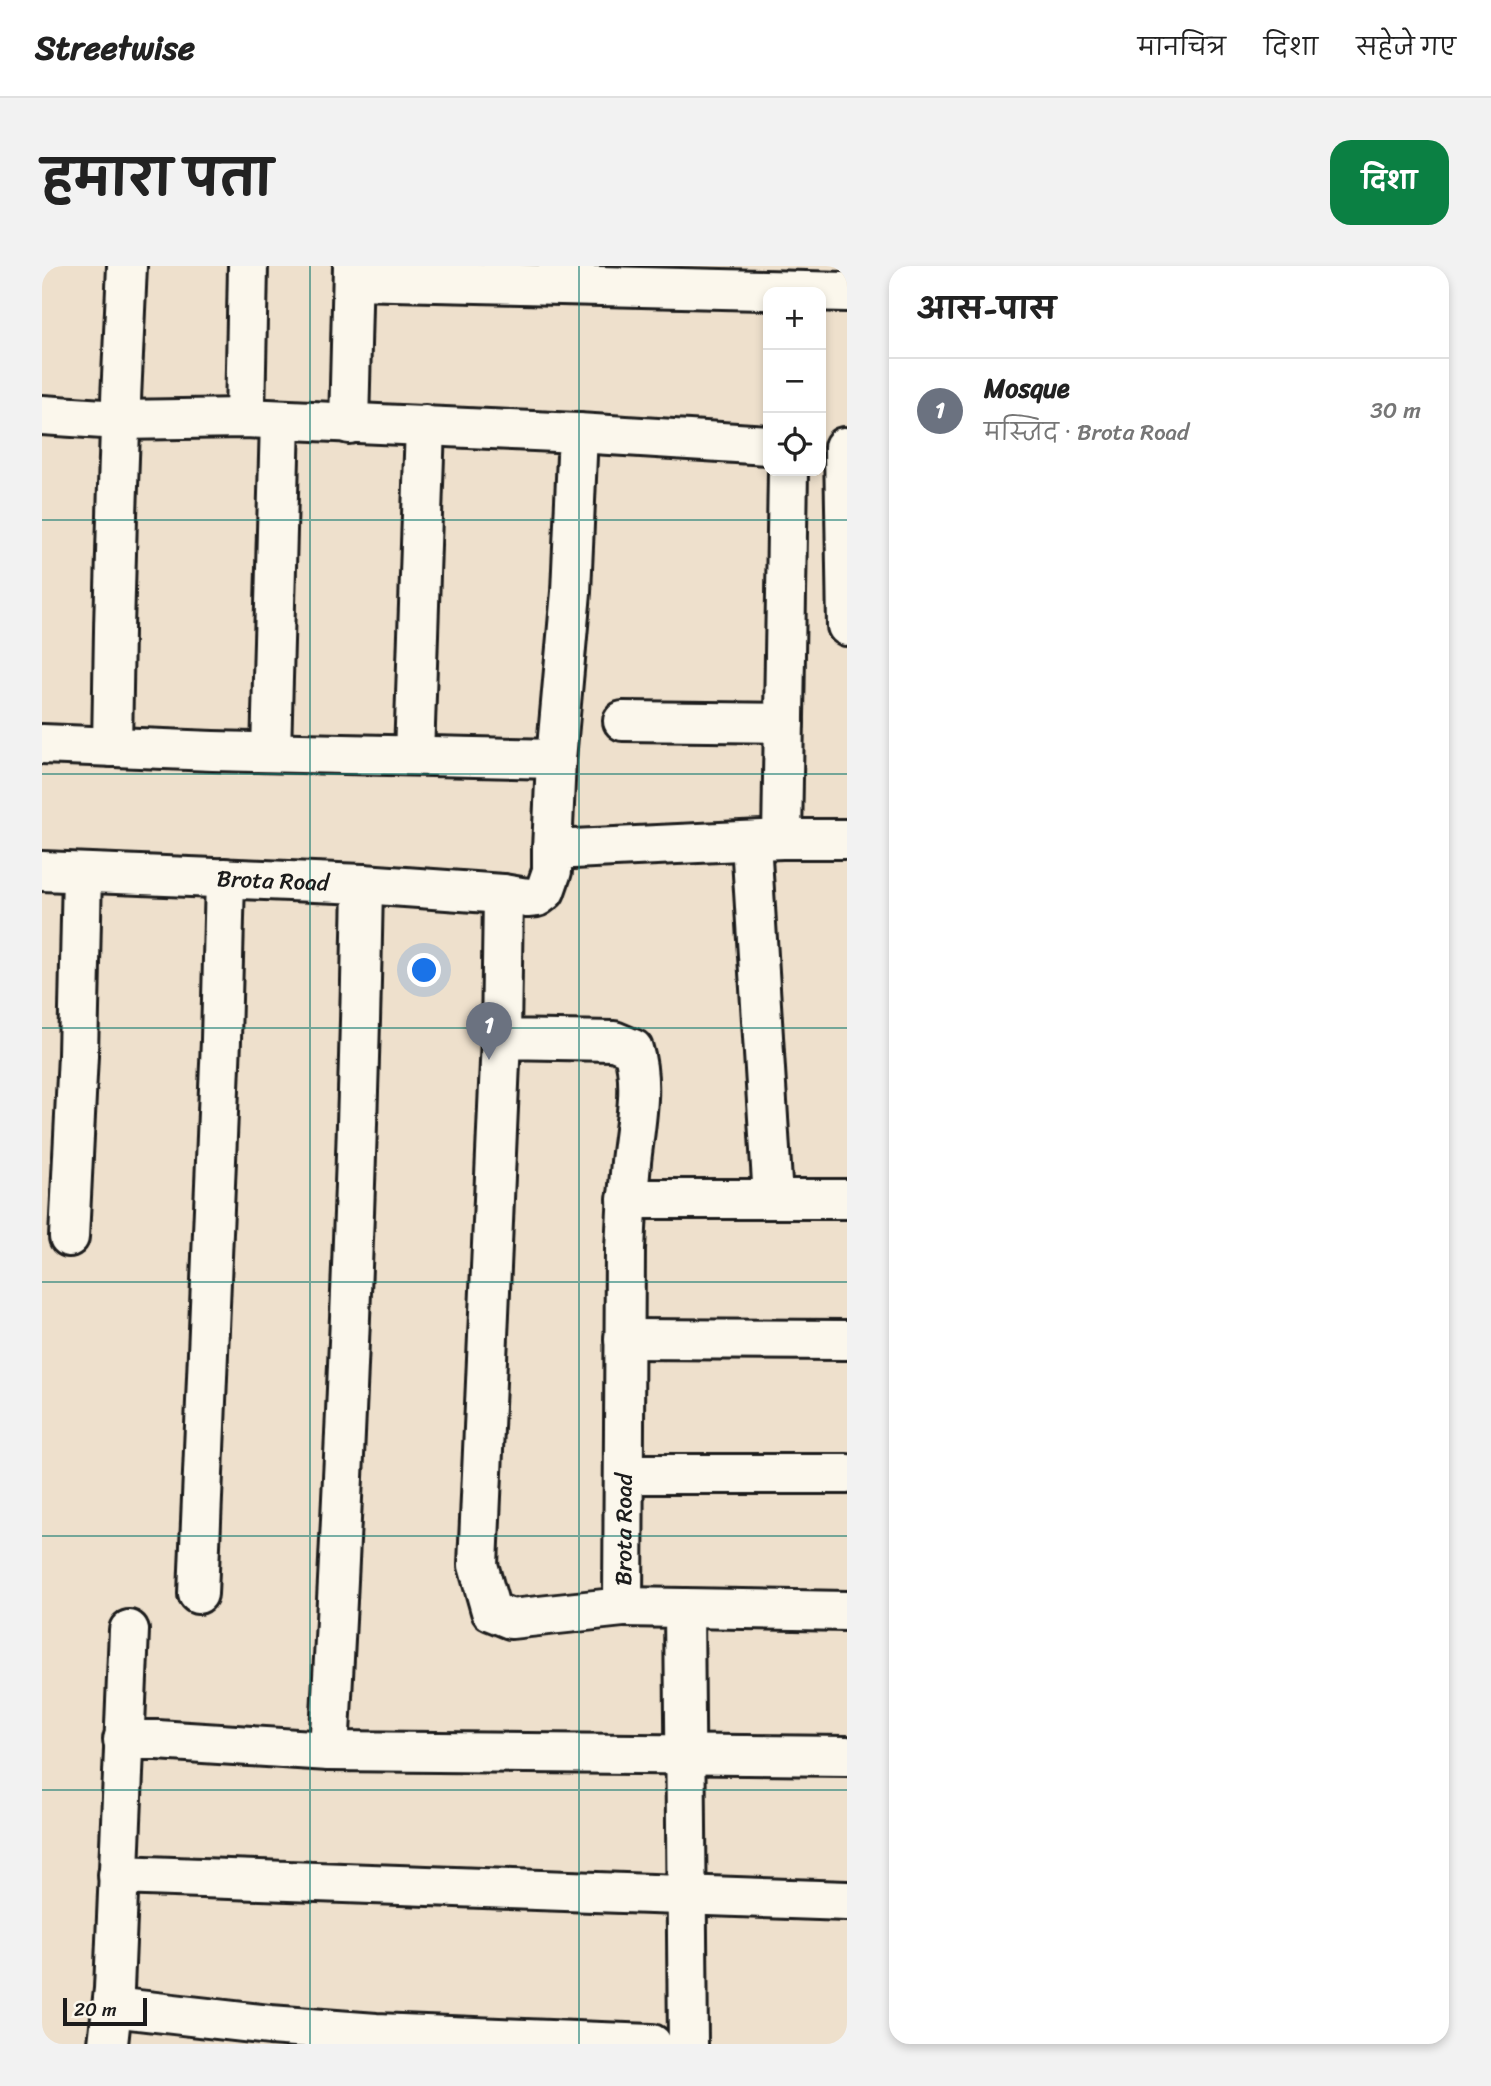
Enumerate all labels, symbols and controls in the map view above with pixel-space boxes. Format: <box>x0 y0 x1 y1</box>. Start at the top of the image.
text: Streetwise <box>35 19 195 77</box>
text: मानचित्र <box>1138 26 1226 68</box>
text: दिशा <box>1264 26 1318 68</box>
text: सहेजे गए <box>1356 26 1456 68</box>
text: हमारा पता <box>42 135 273 222</box>
button: दिशा <box>1330 140 1449 225</box>
text: आस-पास <box>917 282 1056 336</box>
map controls <box>763 287 826 476</box>
button: + <box>763 287 826 350</box>
button: − <box>763 350 826 413</box>
text: Mosque <box>984 365 1070 411</box>
text: 1 <box>935 390 945 431</box>
text: 30 m <box>1370 390 1421 431</box>
text: मस्जिद · Brota Road <box>984 412 1189 453</box>
button: locate <box>763 413 826 476</box>
street label: Brota Road <box>216 858 332 903</box>
your location <box>407 953 441 987</box>
pin: 1 <box>466 1002 512 1060</box>
street label: Brota Road <box>603 1471 644 1586</box>
text: 20 m <box>74 1993 117 2026</box>
scale bar <box>63 1995 147 2027</box>

